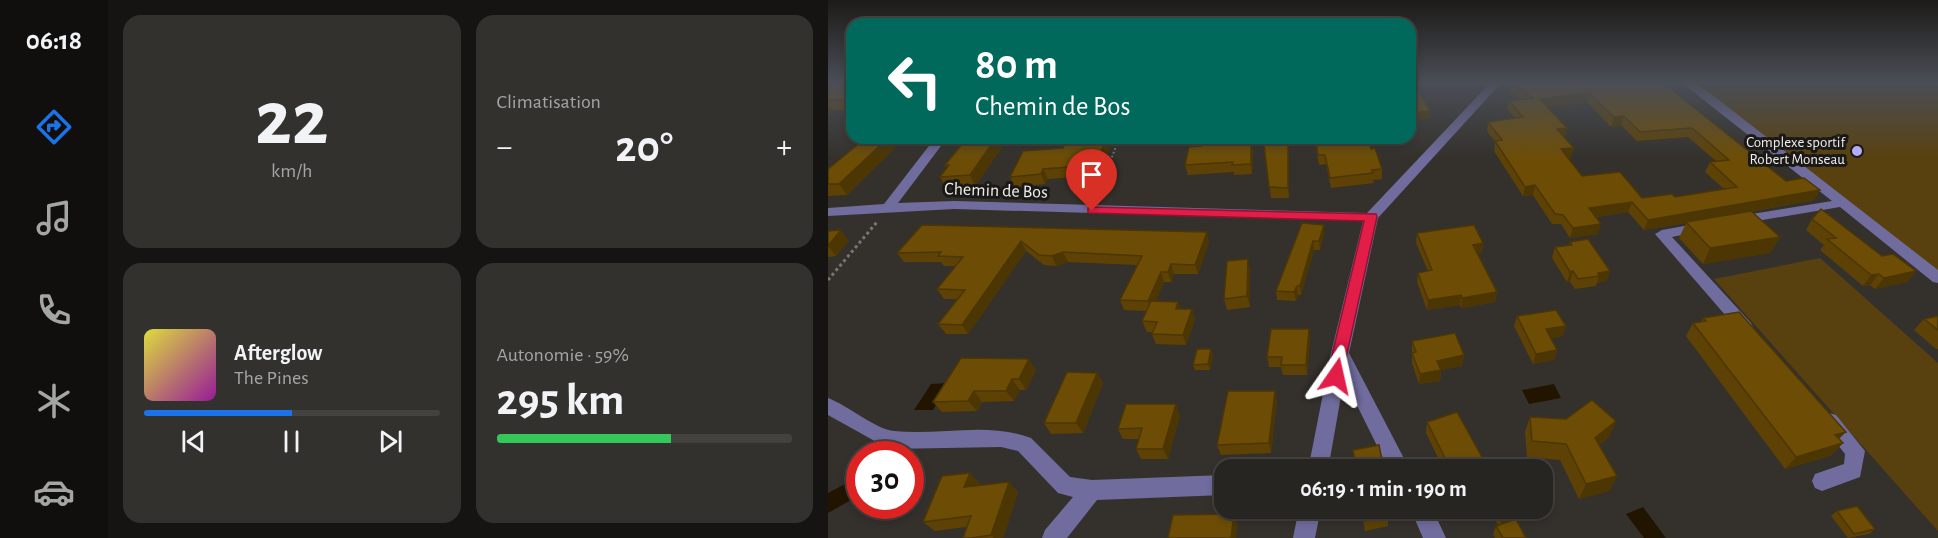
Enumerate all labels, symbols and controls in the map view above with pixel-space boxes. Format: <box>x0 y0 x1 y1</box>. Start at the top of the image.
text: 06:18 <box>26 27 82 54</box>
icon: left <box>876 42 954 120</box>
text: 80 m <box>975 44 1058 86</box>
text: 22 <box>255 81 328 159</box>
text: Climatisation <box>497 92 601 112</box>
text: Chemin de Bos <box>975 93 1130 120</box>
icon: directions <box>33 106 75 148</box>
text: 20° <box>615 125 673 170</box>
text: − <box>497 131 512 164</box>
text: + <box>776 131 792 164</box>
place label: Complexe sportif Robert Monseau <box>1746 135 1846 167</box>
marker: Complexe sportif Robert Monseau <box>1850 144 1864 158</box>
pin <box>1066 149 1117 211</box>
icon: arrive <box>1075 158 1108 191</box>
text: km/h <box>271 161 312 181</box>
street label: Chemin de Bos <box>944 180 1048 202</box>
icon: music <box>33 197 75 239</box>
icon: phone <box>33 289 75 331</box>
text: Afterglow <box>234 342 322 364</box>
position arrow <box>1304 344 1368 408</box>
text: Autonomie · 59% <box>497 345 629 365</box>
text: The Pines <box>234 368 309 388</box>
text: 295 km <box>497 378 624 423</box>
icon: climate <box>33 380 75 422</box>
icon: previous <box>177 425 210 458</box>
icon: pause <box>275 425 308 458</box>
icon: next <box>374 425 407 458</box>
speed limit sign: 30 <box>846 441 924 519</box>
icon: car <box>33 471 75 513</box>
text: 06:19 · 1 min · 190 m <box>1300 478 1467 500</box>

